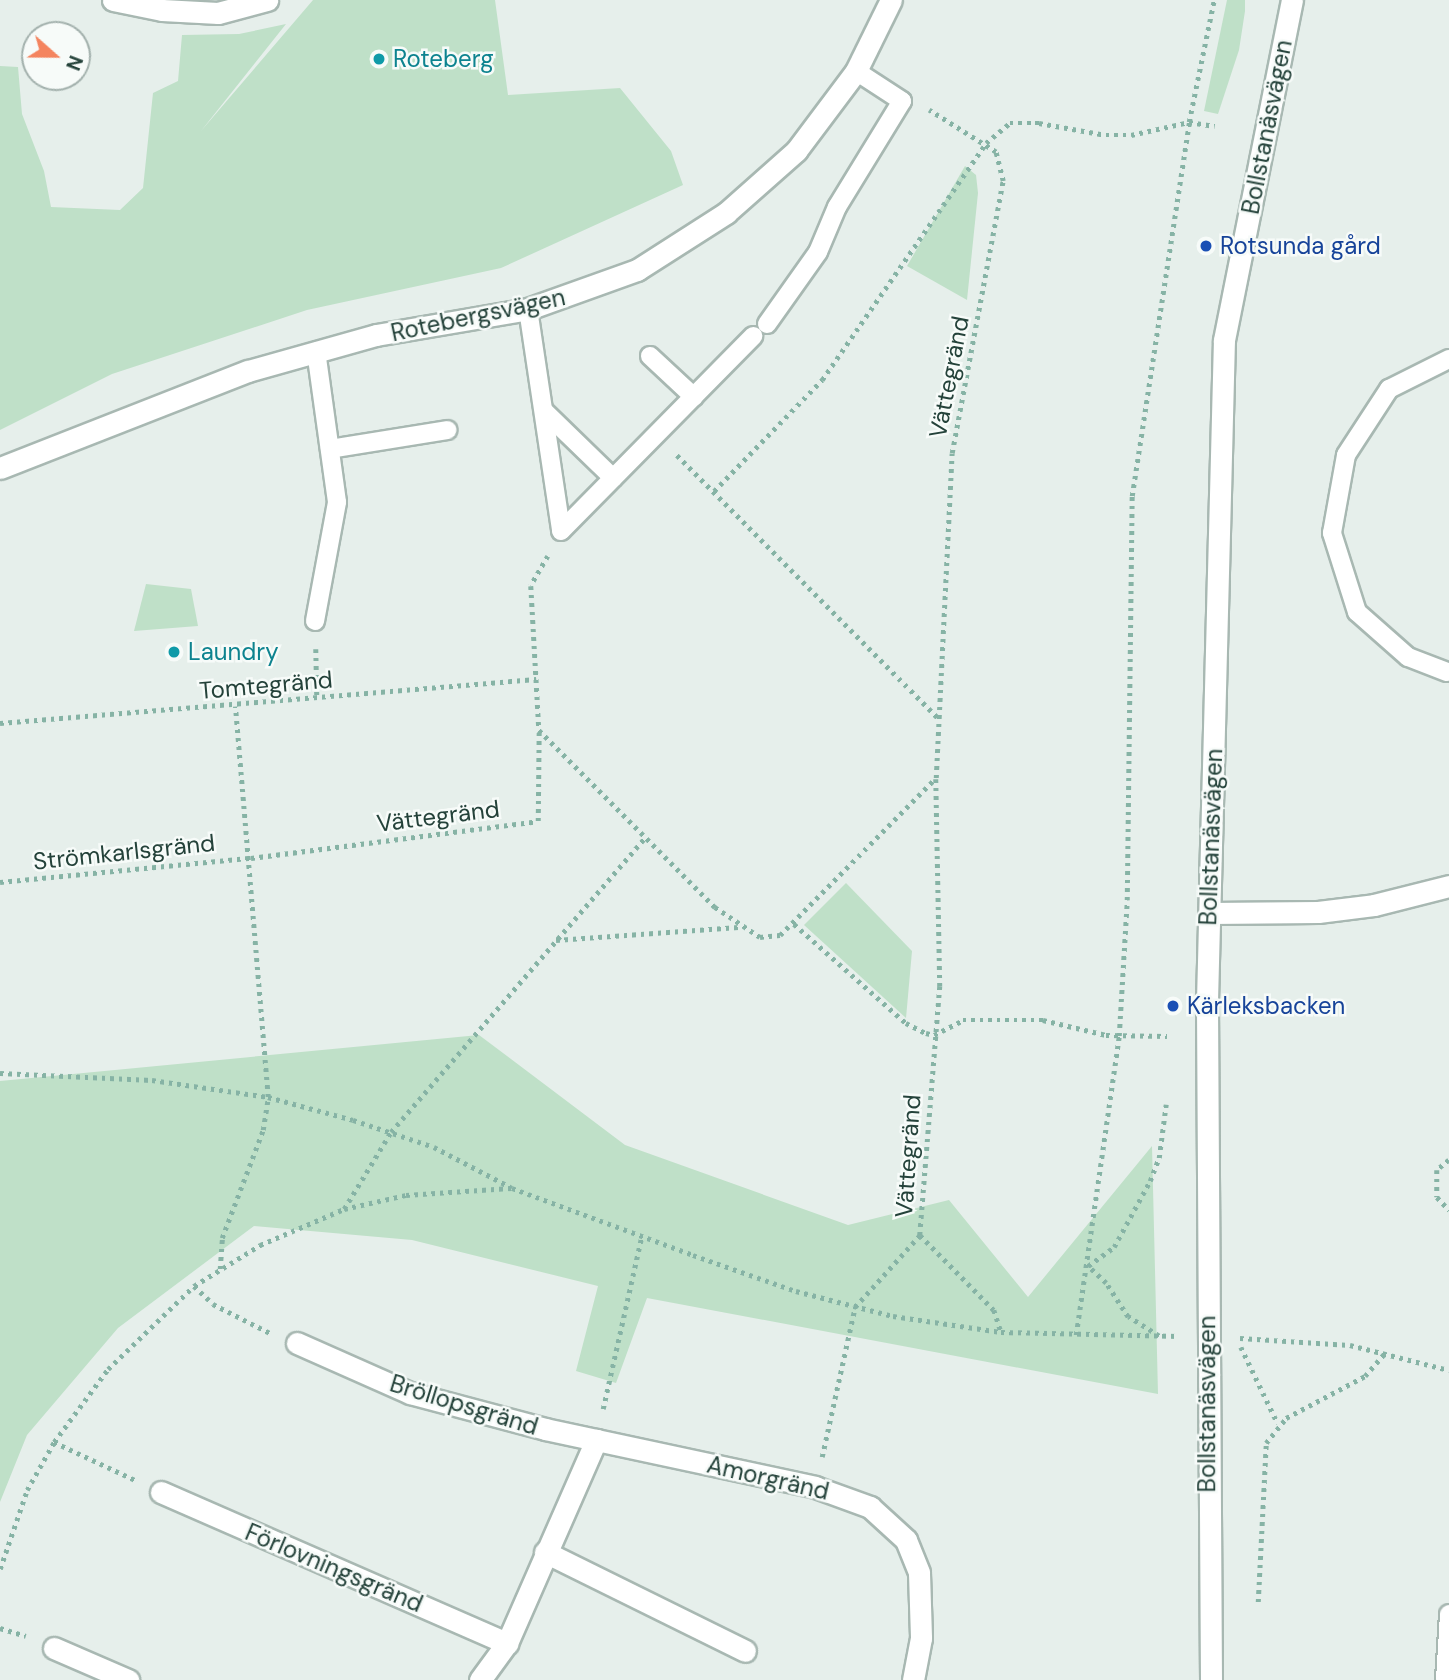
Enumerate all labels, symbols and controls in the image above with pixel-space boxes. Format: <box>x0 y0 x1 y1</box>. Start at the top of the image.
north arrow <box>21 21 91 91</box>
street label: Bollstanäsvägen <box>1236 37 1298 217</box>
place label: Roteberg <box>393 45 494 73</box>
marker: Roteberg <box>371 51 387 67</box>
text: N <box>60 52 88 74</box>
place label: Rotsunda gård <box>1220 232 1381 260</box>
marker: Rotsunda gård <box>1198 238 1214 254</box>
street label: Rotebergsvägen <box>388 282 568 348</box>
street label: Vättegränd <box>923 314 975 440</box>
place label: Laundry <box>188 638 279 666</box>
marker: Laundry <box>166 644 182 660</box>
street label: Tomtegränd <box>198 665 334 705</box>
street label: Bollstanäsvägen <box>1194 748 1228 926</box>
street label: Vättegränd <box>375 794 501 838</box>
street label: Strömkarlsgränd <box>32 828 216 876</box>
place label: Kärleksbacken <box>1187 992 1345 1020</box>
marker: Kärleksbacken <box>1165 998 1181 1014</box>
street label: Vättegränd <box>889 1093 927 1219</box>
street label: Bollstanäsvägen <box>1193 1315 1221 1493</box>
street label: Bröllopsgränd <box>386 1369 542 1441</box>
street label: Amorgränd <box>704 1450 832 1506</box>
street label: Förlovningsgränd <box>241 1518 427 1618</box>

